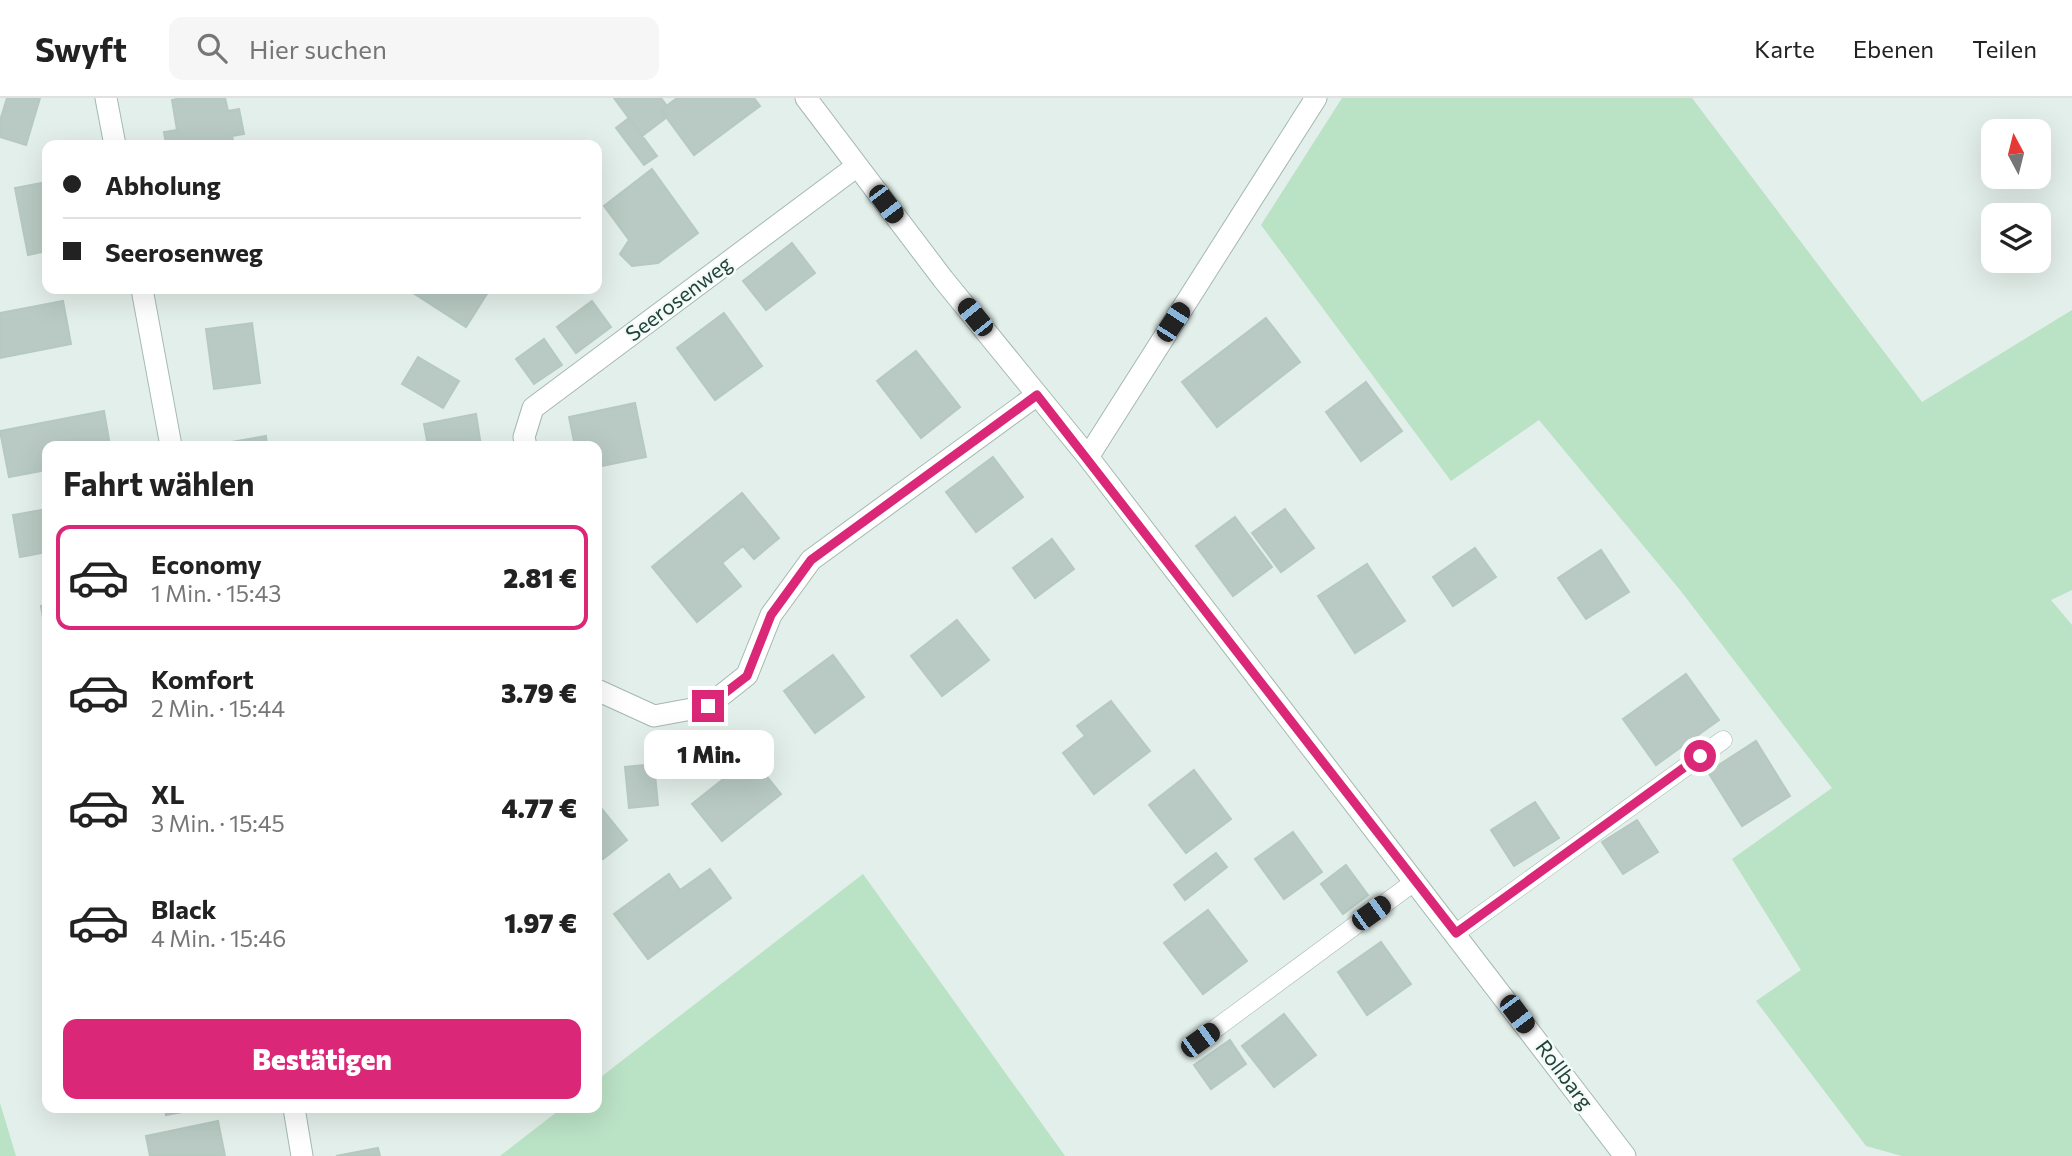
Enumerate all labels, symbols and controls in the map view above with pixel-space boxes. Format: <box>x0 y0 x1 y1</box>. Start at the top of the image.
search box <box>169 17 659 80</box>
text: Swyft <box>35 28 127 69</box>
icon: search <box>193 29 231 67</box>
text: Hier suchen <box>249 33 387 64</box>
text: Karte <box>1754 34 1815 63</box>
text: Ebenen <box>1853 34 1934 63</box>
text: Teilen <box>1972 34 2037 63</box>
north arrow <box>1981 119 2051 189</box>
map controls <box>1981 119 2051 273</box>
text: Abholung <box>105 169 221 200</box>
car <box>865 181 908 227</box>
button: layers <box>1981 203 2051 273</box>
text: Seerosenweg <box>105 236 263 267</box>
street label: Seerosenweg <box>620 250 736 346</box>
car <box>954 294 997 340</box>
car <box>1153 299 1194 345</box>
text: Fahrt wählen <box>63 463 255 503</box>
icon: car <box>67 546 130 609</box>
text: Economy <box>151 548 262 579</box>
text: 2.81 € <box>503 562 577 593</box>
text: 1 Min. · 15:43 <box>151 579 281 607</box>
icon: car <box>67 661 130 724</box>
text: Komfort <box>151 663 254 694</box>
text: 3.79 € <box>501 677 577 708</box>
route end <box>692 690 724 722</box>
text: 2 Min. · 15:44 <box>151 694 285 722</box>
callout: 1 Min. <box>643 730 773 780</box>
text: 1 Min. <box>677 740 741 768</box>
route start <box>1684 740 1716 772</box>
icon: car <box>67 776 130 839</box>
text: XL <box>151 778 185 809</box>
text: 4.77 € <box>501 792 577 823</box>
text: 3 Min. · 15:45 <box>151 809 285 837</box>
icon: car <box>67 891 130 954</box>
car <box>1348 892 1395 934</box>
text: Black <box>151 893 217 924</box>
text: 1.97 € <box>504 907 577 938</box>
text: 4 Min. · 15:46 <box>151 924 286 952</box>
car <box>1496 991 1539 1037</box>
button: Bestätigen <box>63 1019 581 1099</box>
car <box>1177 1019 1224 1061</box>
street label: Rollbarg <box>1531 1035 1599 1113</box>

